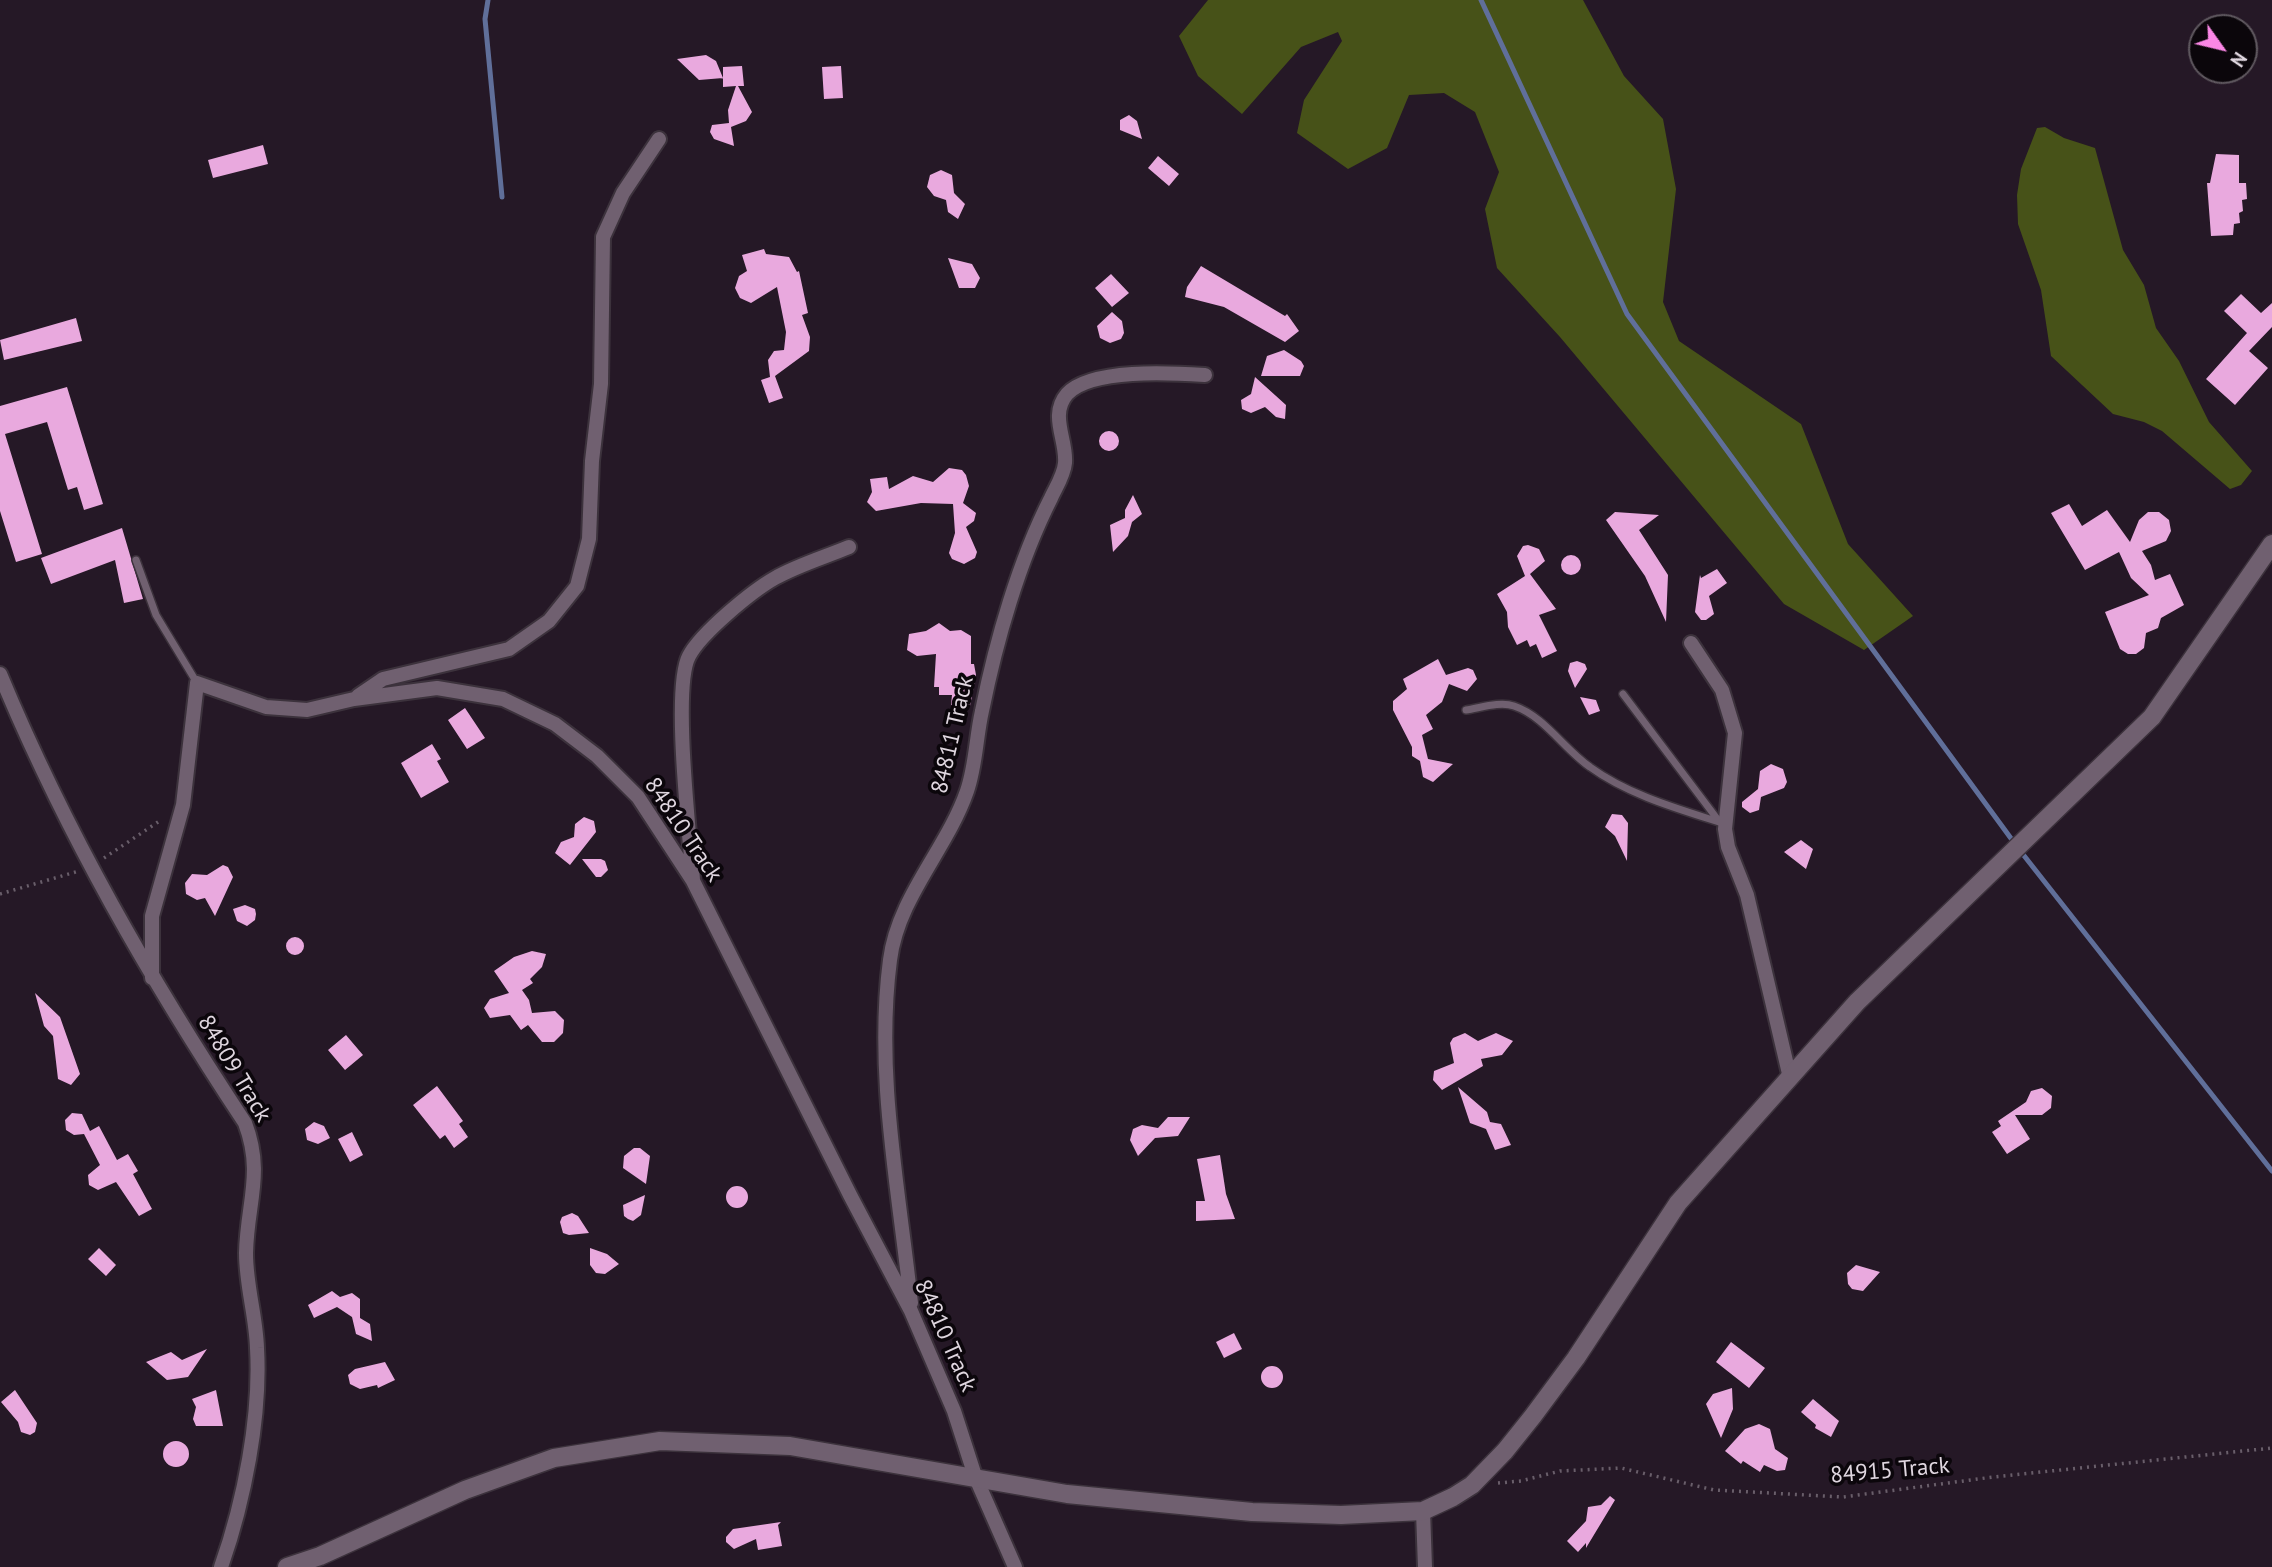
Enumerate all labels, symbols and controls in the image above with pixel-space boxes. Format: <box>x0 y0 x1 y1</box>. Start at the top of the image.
north arrow <box>2188 14 2258 84</box>
text: N <box>2225 48 2252 72</box>
street label: 84811 Track <box>926 674 980 796</box>
street label: 84810 Track <box>638 773 728 887</box>
street label: 84809 Track <box>191 1011 277 1127</box>
street label: 84810 Track <box>908 1276 982 1396</box>
street label: 84915 Track <box>1829 1452 1951 1490</box>

